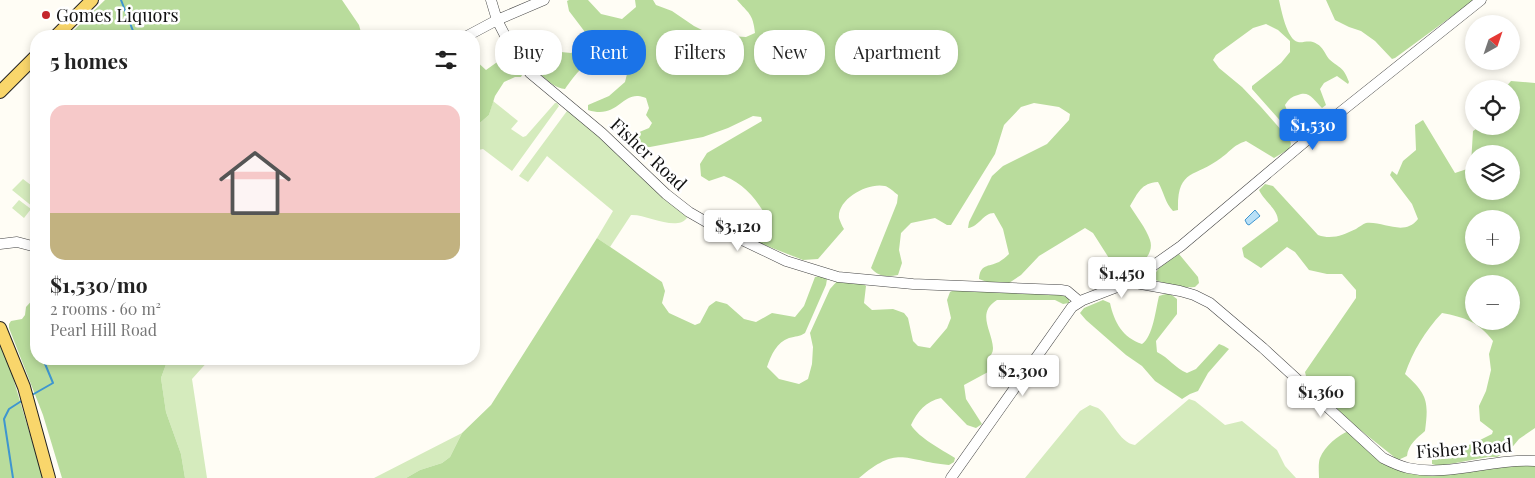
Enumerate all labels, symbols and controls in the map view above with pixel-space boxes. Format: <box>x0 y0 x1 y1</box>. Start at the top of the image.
place label: Gomes Liquors <box>56 3 179 27</box>
marker: Gomes Liquors <box>40 9 52 21</box>
north arrow <box>1465 15 1520 70</box>
map controls <box>1465 15 1520 330</box>
chip: Buy <box>495 30 562 75</box>
chip: Rent <box>572 30 646 75</box>
chip: Filters <box>656 30 744 75</box>
chip: New <box>754 30 825 75</box>
chip: Apartment <box>835 30 958 75</box>
text: 5 homes <box>50 46 128 74</box>
icon: filters <box>432 46 460 74</box>
button: locate <box>1465 80 1520 135</box>
pin: $1,530 <box>1272 108 1354 151</box>
street label: Fisher Road <box>606 112 693 196</box>
text: $1,530 <box>1291 114 1335 135</box>
icon: home <box>210 138 300 228</box>
button: layers <box>1465 145 1520 200</box>
pin: $3,120 <box>697 210 779 252</box>
button: + <box>1465 210 1520 265</box>
text: $3,120 <box>715 215 761 236</box>
pin: $1,450 <box>1081 256 1163 299</box>
text: $1,450 <box>1099 262 1145 283</box>
text: $1,530/mo <box>50 270 148 298</box>
button: − <box>1465 275 1520 330</box>
text: 2 rooms · 60 m² <box>50 298 161 319</box>
text: Pearl Hill Road <box>50 319 157 340</box>
pin: $2,300 <box>982 354 1064 397</box>
text: $2,300 <box>998 360 1048 381</box>
pin: $1,360 <box>1280 376 1362 418</box>
text: $1,360 <box>1298 381 1344 402</box>
street label: Fisher Road <box>1415 433 1513 463</box>

